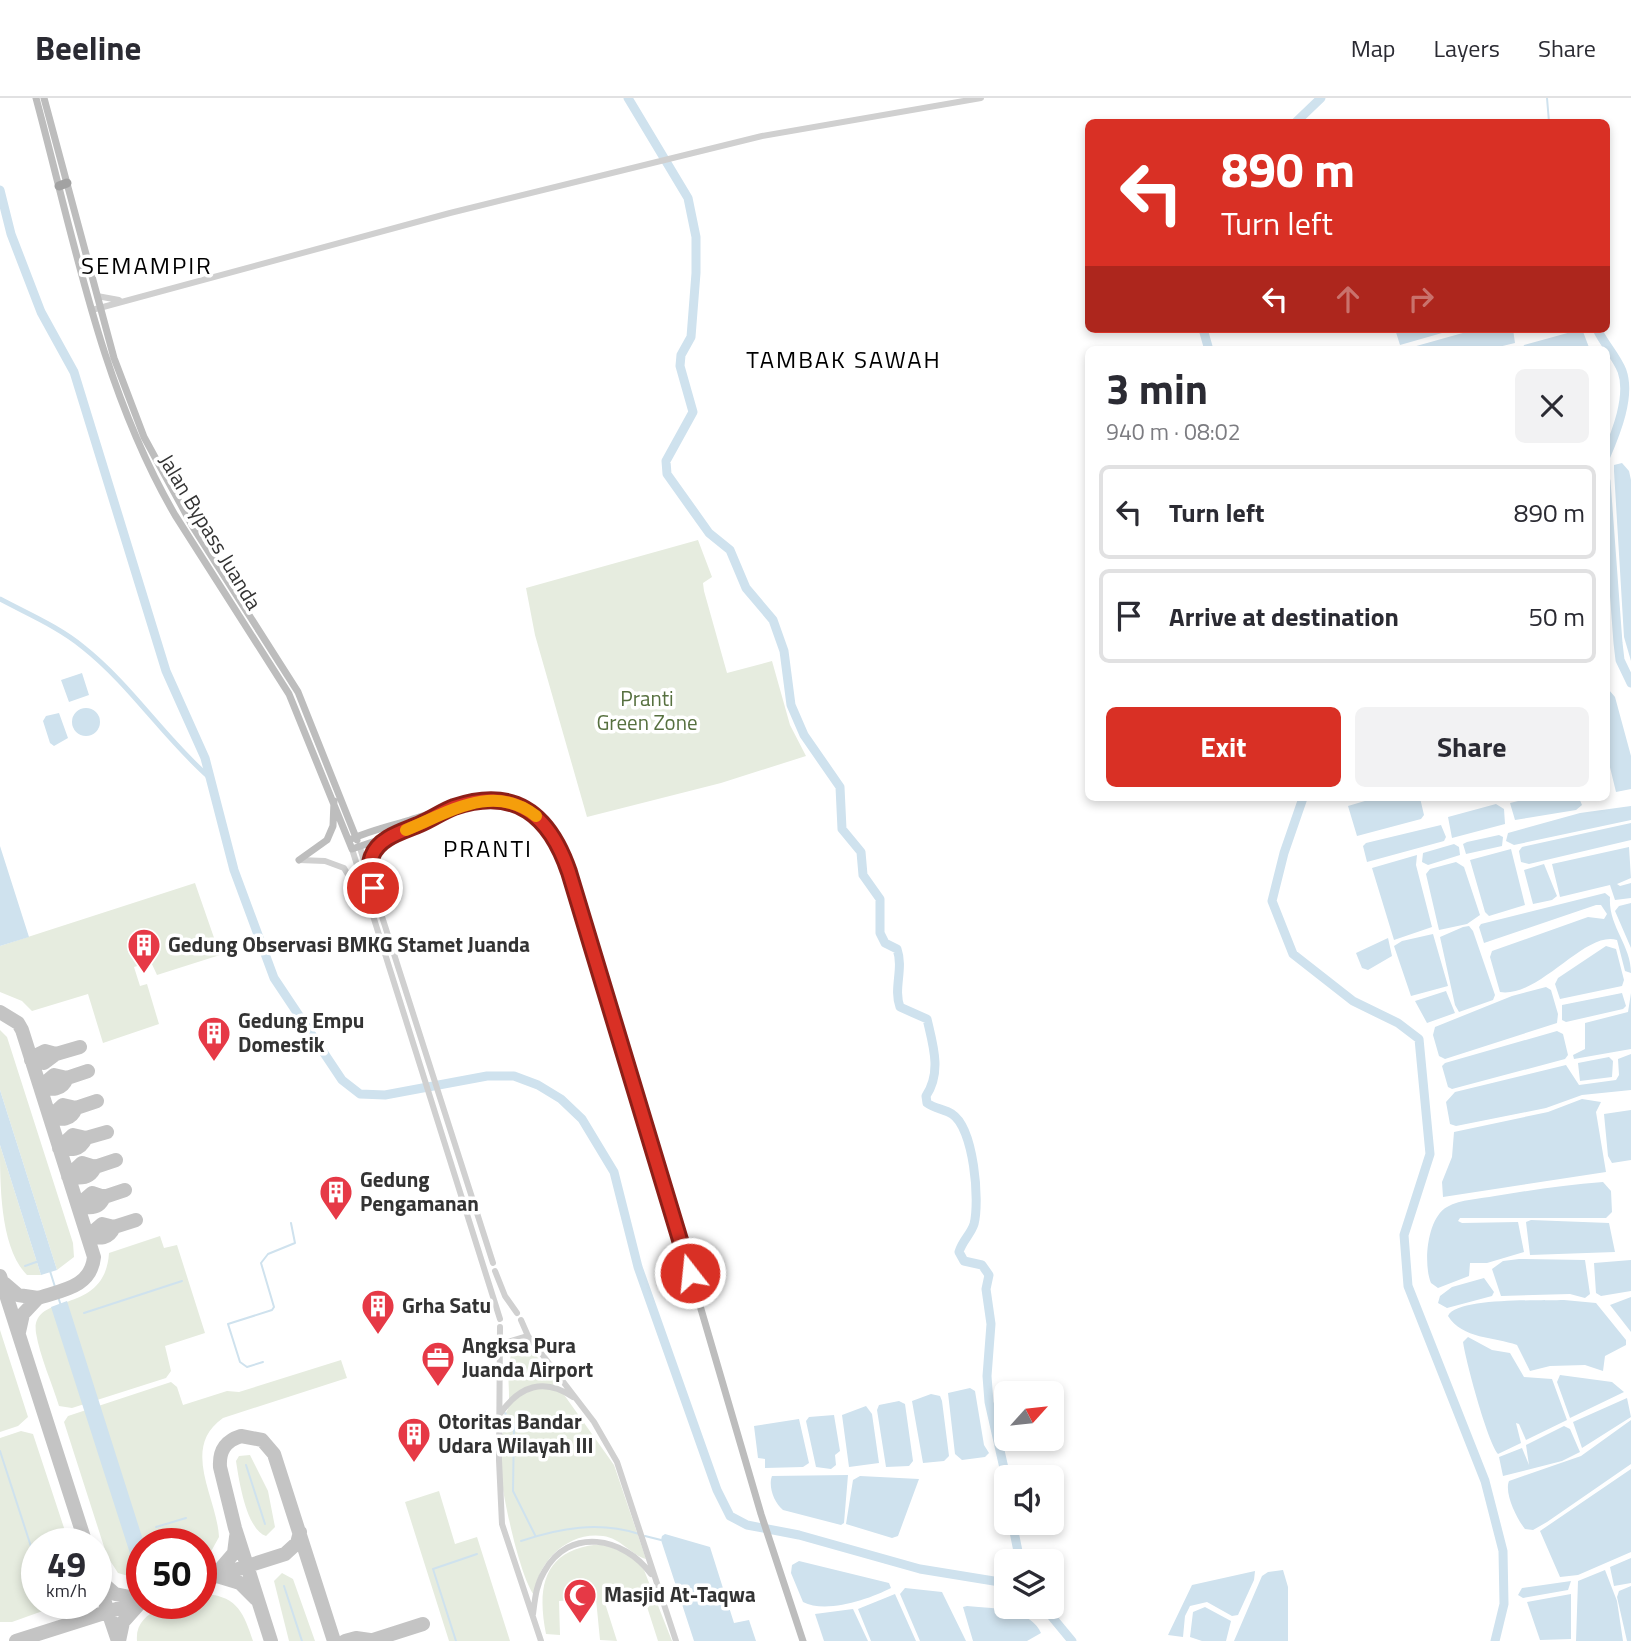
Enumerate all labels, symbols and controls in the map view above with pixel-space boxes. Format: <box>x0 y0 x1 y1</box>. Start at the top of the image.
text: Beeline <box>35 23 141 73</box>
text: Map <box>1351 30 1396 66</box>
text: Layers <box>1434 30 1500 66</box>
text: Share <box>1538 30 1596 66</box>
text: 890 m <box>1221 131 1355 206</box>
icon: left <box>1106 147 1197 238</box>
text: Turn left <box>1221 199 1333 247</box>
district label: SEMAMPIR <box>81 247 213 283</box>
icon: left <box>1256 280 1294 318</box>
icon: ahead <box>1329 280 1367 318</box>
icon: right <box>1402 280 1440 318</box>
district label: TAMBAK SAWAH <box>746 341 942 377</box>
text: 3 min <box>1106 356 1208 420</box>
button: close <box>1515 369 1589 443</box>
text: 940 m · 08:02 <box>1106 414 1241 449</box>
street label: Jalan Bypass Juanda <box>151 447 270 616</box>
icon: left <box>1110 493 1148 531</box>
text: Turn left <box>1169 493 1264 532</box>
text: 890 m <box>1514 493 1585 532</box>
icon: arrive <box>1110 597 1148 635</box>
text: Arrive at destination <box>1169 597 1399 636</box>
text: 50 m <box>1528 597 1585 636</box>
park label: Pranti Green Zone <box>596 682 698 738</box>
button: Exit <box>1106 707 1341 787</box>
button: Share <box>1355 707 1589 787</box>
district label: PRANTI <box>443 830 533 866</box>
pin <box>343 858 403 918</box>
icon: arrive <box>354 869 392 907</box>
building icon: Gedung Observasi BMKG Stamet Juanda <box>125 926 163 975</box>
place label: Gedung Observasi BMKG Stamet Juanda <box>168 928 530 960</box>
place label: Gedung Empu Domestik <box>238 1004 364 1060</box>
building icon: Gedung Empu Domestik <box>195 1014 233 1063</box>
place label: Gedung Pengamanan <box>360 1163 479 1219</box>
building icon: Gedung Pengamanan <box>317 1173 355 1222</box>
position arrow <box>653 1236 727 1310</box>
building icon: Grha Satu <box>359 1287 397 1336</box>
place label: Grha Satu <box>402 1289 491 1321</box>
place label: Angksa Pura Juanda Airport <box>462 1329 593 1385</box>
office icon: Angksa Pura Juanda Airport <box>419 1339 457 1388</box>
north arrow <box>994 1381 1064 1451</box>
map controls <box>994 1381 1064 1619</box>
place label: Otoritas Bandar Udara Wilayah III <box>438 1405 594 1461</box>
building icon: Otoritas Bandar Udara Wilayah III <box>395 1415 433 1464</box>
button: sound <box>994 1465 1064 1535</box>
speed limit sign: 50 <box>126 1528 217 1619</box>
text: 49 <box>47 1537 86 1591</box>
button: layers <box>994 1549 1064 1619</box>
mosque icon: Masjid At-Taqwa <box>561 1576 599 1625</box>
text: km/h <box>46 1577 87 1604</box>
place label: Masjid At-Taqwa <box>604 1578 756 1610</box>

